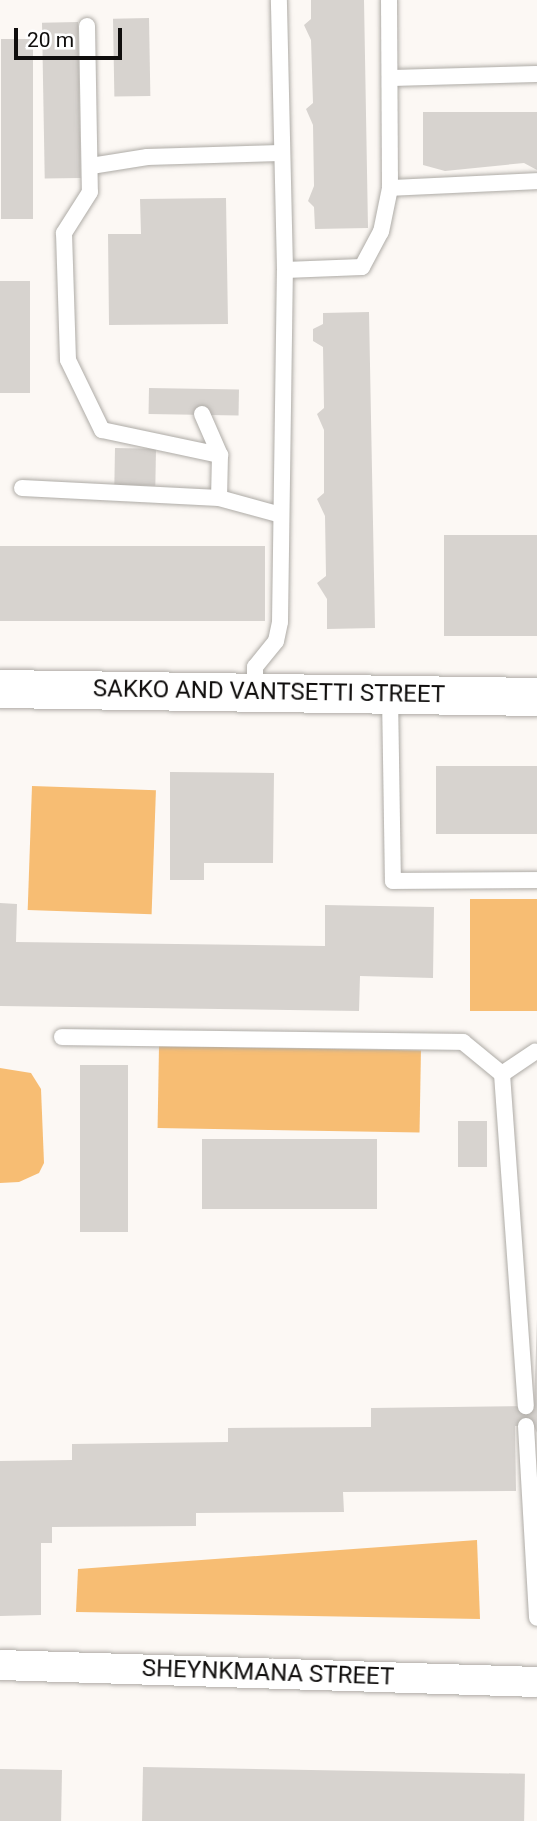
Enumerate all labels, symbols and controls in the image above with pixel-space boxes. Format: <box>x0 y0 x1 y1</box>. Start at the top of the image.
scale bar <box>18 14 126 58</box>
text: 20 m <box>27 28 74 52</box>
street label: SAKKO AND VANTSETTI STREET <box>93 675 445 709</box>
street label: SHEYNKMANA STREET <box>141 1654 395 1692</box>

